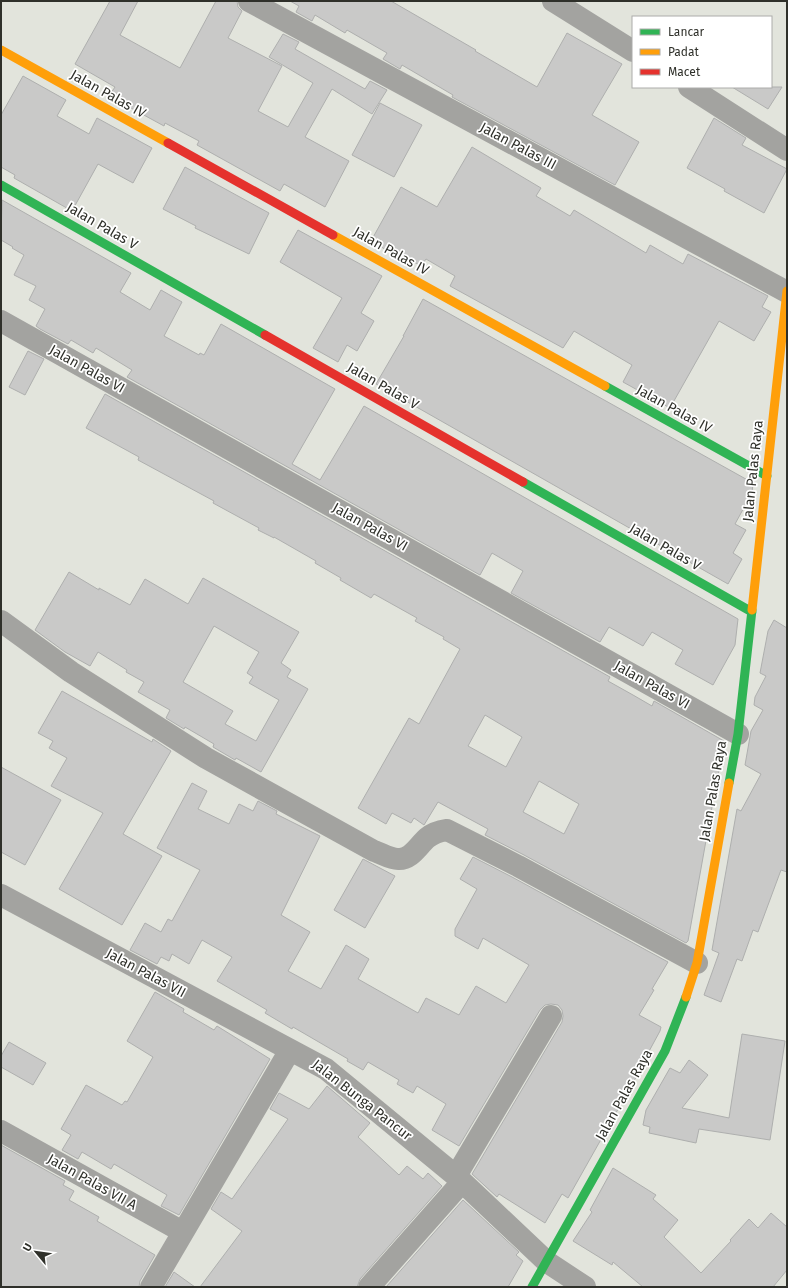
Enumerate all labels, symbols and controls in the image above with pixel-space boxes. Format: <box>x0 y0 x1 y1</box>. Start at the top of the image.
legend <box>632 16 772 88</box>
text: Lancar <box>668 25 705 39</box>
text: Padat <box>668 45 700 59</box>
text: Macet <box>668 65 701 79</box>
street label: Jalan Palas IV <box>67 66 149 122</box>
street label: Jalan Palas III <box>477 119 559 173</box>
street label: Jalan Palas V <box>63 199 141 253</box>
street label: Jalan Palas IV <box>350 223 432 279</box>
street label: Jalan Palas VI <box>46 341 128 397</box>
street label: Jalan Palas V <box>344 359 422 413</box>
street label: Jalan Palas IV <box>633 381 715 437</box>
street label: Jalan Palas Raya <box>739 419 767 523</box>
street label: Jalan Palas VI <box>329 499 411 555</box>
street label: Jalan Palas V <box>626 520 704 574</box>
street label: Jalan Palas VI <box>611 657 693 713</box>
street label: Jalan Palas Raya <box>696 739 730 843</box>
street label: Jalan Palas VII <box>103 945 189 1001</box>
street label: Jalan Palas Raya <box>592 1046 656 1144</box>
street label: Jalan Bunga Pancur <box>309 1056 416 1145</box>
street label: Jalan Palas VII A <box>44 1150 140 1214</box>
north arrow <box>16 1232 56 1272</box>
text: U <box>20 1241 35 1254</box>

